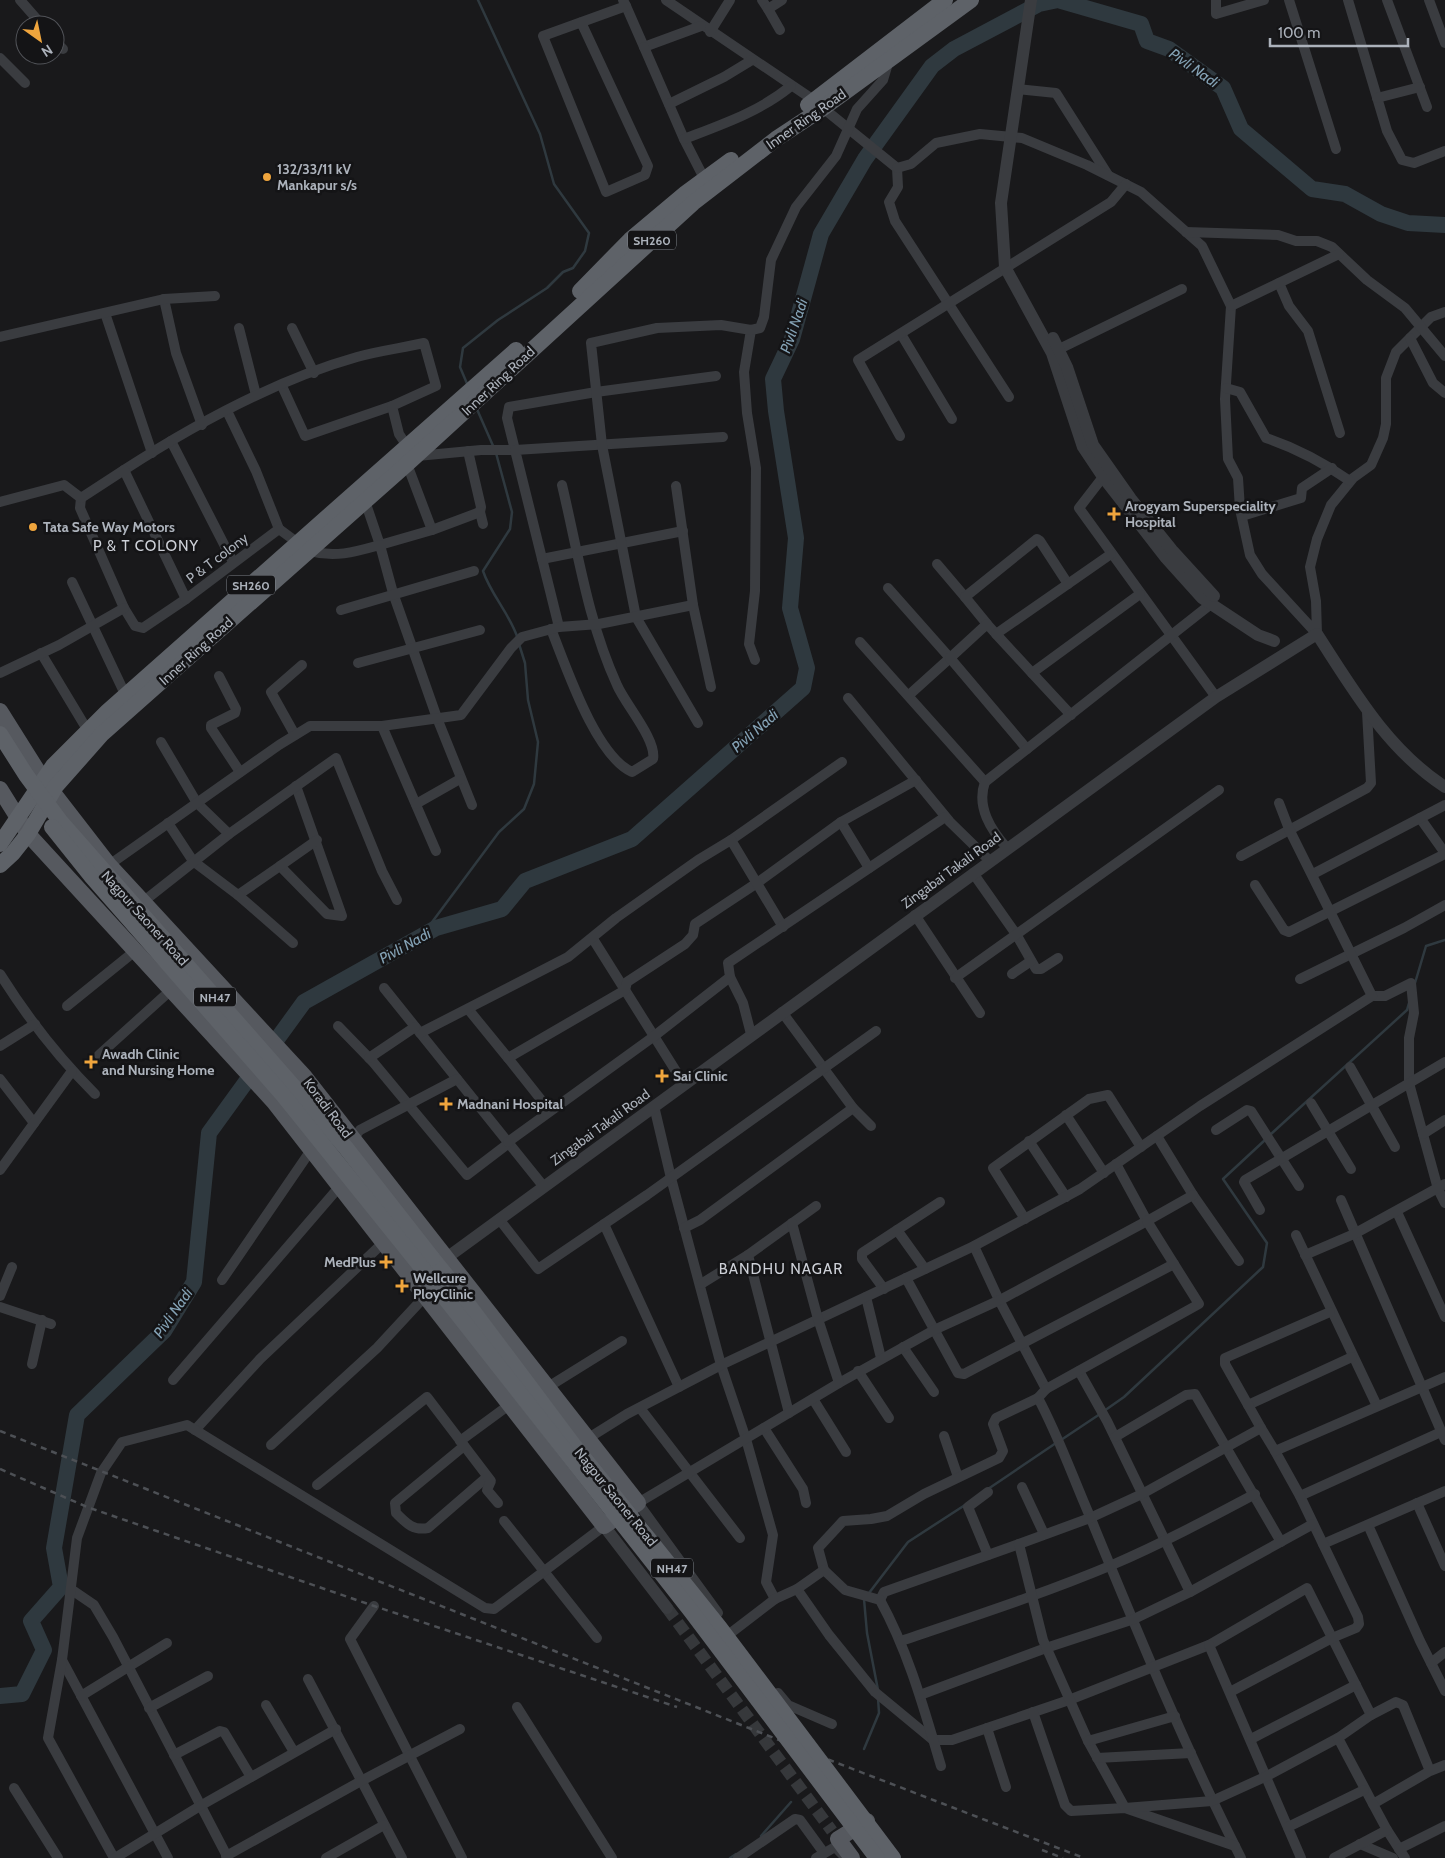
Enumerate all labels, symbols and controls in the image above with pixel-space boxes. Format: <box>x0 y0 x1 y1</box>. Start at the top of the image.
north arrow <box>15 15 65 65</box>
scale bar <box>1270 15 1408 47</box>
text: 100 m <box>1278 24 1320 42</box>
text: N <box>38 41 56 61</box>
water label: Pivli Nadi <box>1166 44 1223 92</box>
street label: Inner Ring Road <box>763 85 849 153</box>
place label: 132/33/11 kV Mankapur s/s <box>277 160 357 194</box>
marker: 132/33/11 kV Mankapur s/s <box>261 171 273 183</box>
road number: SH260 <box>628 230 676 250</box>
water label: Pivli Nadi <box>776 296 812 356</box>
street label: Inner Ring Road <box>458 343 538 419</box>
place label: Arogyam Superspeciality Hospital <box>1125 497 1276 531</box>
marker: Arogyam Superspeciality Hospital <box>1107 507 1121 521</box>
place label: Tata Safe Way Motors <box>43 518 175 536</box>
marker: Tata Safe Way Motors <box>27 521 39 533</box>
street label: P & T colony <box>182 529 252 587</box>
district label: P & T COLONY <box>93 537 199 555</box>
road number: SH260 <box>227 576 275 594</box>
street label: Inner Ring Road <box>155 613 237 689</box>
water label: Pivli Nadi <box>728 705 783 756</box>
street label: Zingabai Takali Road <box>898 828 1004 912</box>
street label: Nagpur Saoner Road <box>98 867 192 969</box>
water label: Pivli Nadi <box>376 924 435 968</box>
road number: NH47 <box>194 988 236 1006</box>
place label: Awadh Clinic and Nursing Home <box>102 1045 214 1079</box>
marker: Awadh Clinic and Nursing Home <box>84 1055 98 1069</box>
place label: Sai Clinic <box>673 1067 728 1085</box>
marker: Sai Clinic <box>655 1069 669 1083</box>
street label: Koradi Road <box>300 1074 356 1142</box>
street label: Zingabai Takali Road <box>547 1085 653 1169</box>
place label: Madnani Hospital <box>457 1095 564 1113</box>
marker: Madnani Hospital <box>439 1097 453 1111</box>
place label: MedPlus <box>324 1253 376 1271</box>
marker: MedPlus <box>380 1256 392 1268</box>
district label: BANDHU NAGAR <box>719 1260 843 1278</box>
place label: Wellcure PloyClinic <box>413 1269 474 1303</box>
marker: Wellcure PloyClinic <box>395 1279 409 1293</box>
water label: Pivli Nadi <box>149 1284 197 1341</box>
street label: Nagpur Saoner Road <box>571 1444 661 1550</box>
road number: NH47 <box>651 1559 693 1578</box>

